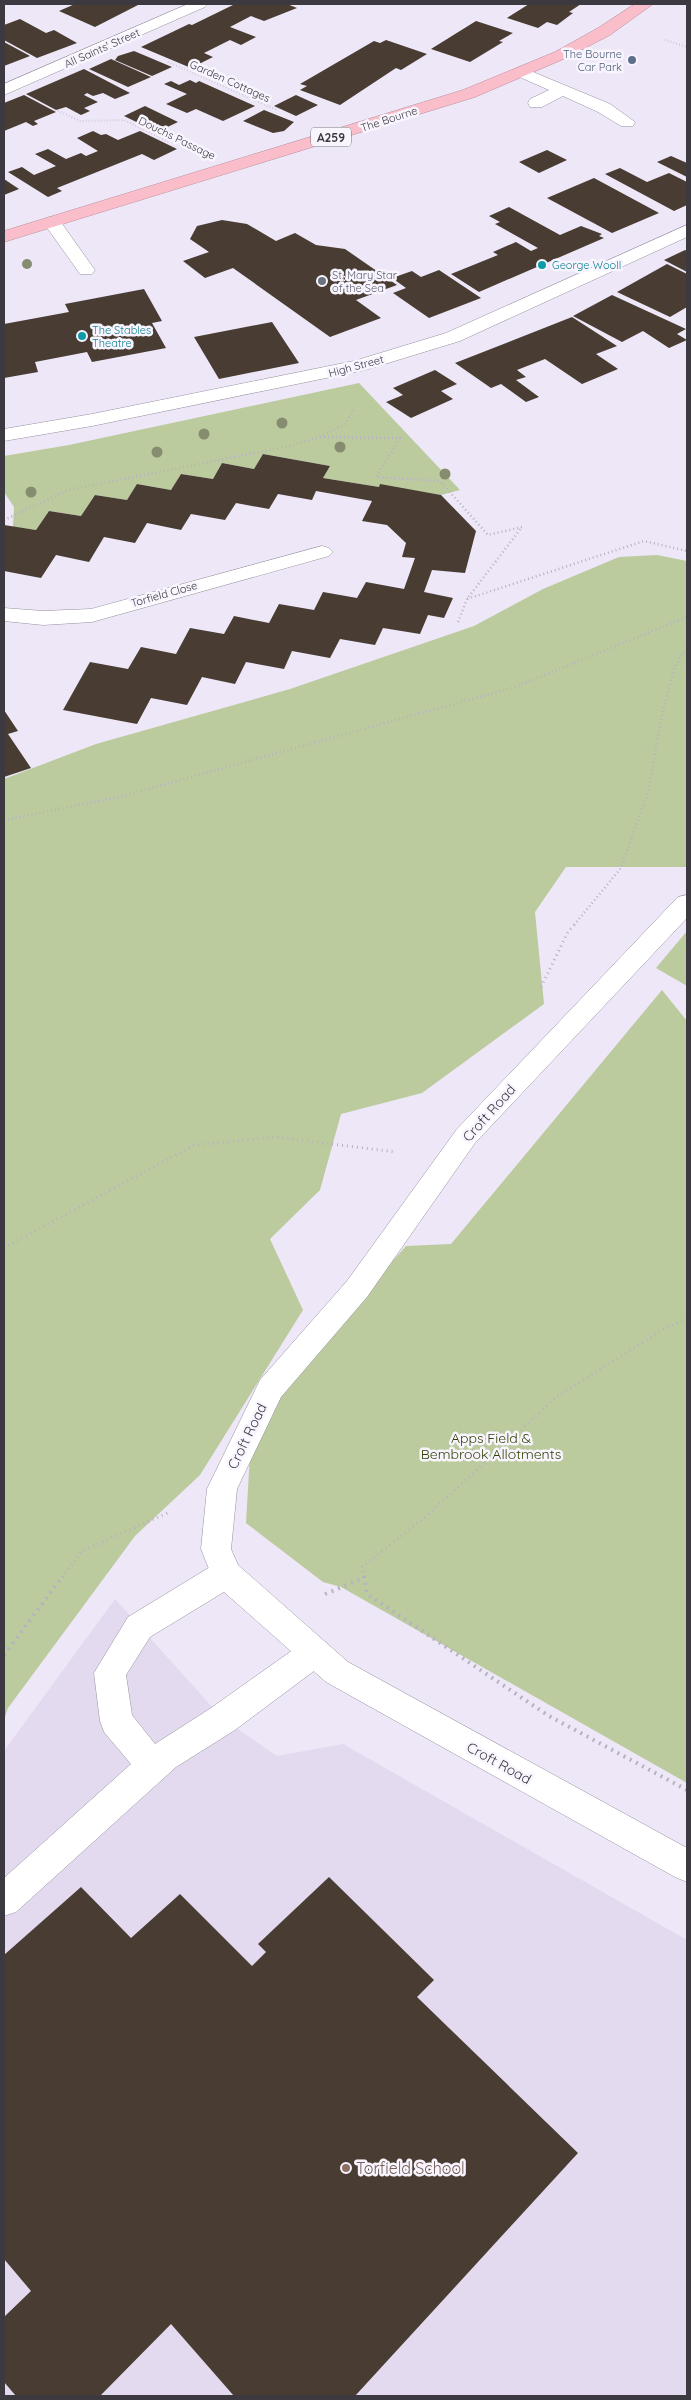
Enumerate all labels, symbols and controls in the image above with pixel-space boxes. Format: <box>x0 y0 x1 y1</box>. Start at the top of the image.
street label: All Saints' Street <box>62 25 142 71</box>
place label: The Bourne Car Park <box>563 47 622 74</box>
marker: The Bourne Car Park <box>626 54 638 66</box>
street label: Garden Cottages <box>188 57 272 105</box>
street label: The Bourne <box>359 103 419 135</box>
street label: Douchs Passage <box>136 113 218 163</box>
road number: A259 <box>311 128 351 146</box>
place label: George Wooll <box>552 258 621 272</box>
marker: George Wooll <box>536 259 548 271</box>
place label: St. Mary Star of the Sea <box>332 268 398 295</box>
marker: St. Mary Star of the Sea <box>316 275 328 287</box>
place label: The Stables Theatre <box>92 323 151 350</box>
marker: The Stables Theatre <box>76 330 88 342</box>
street label: High Street <box>327 352 385 380</box>
street label: Torfield Close <box>129 578 199 610</box>
street label: Croft Road <box>459 1081 519 1145</box>
street label: Croft Road <box>223 1400 271 1472</box>
park label: Apps Field & Bembrook Allotments <box>421 1429 561 1463</box>
street label: Croft Road <box>464 1738 534 1788</box>
place label: Torfield School <box>356 2158 465 2178</box>
marker: Torfield School <box>340 2162 352 2174</box>

